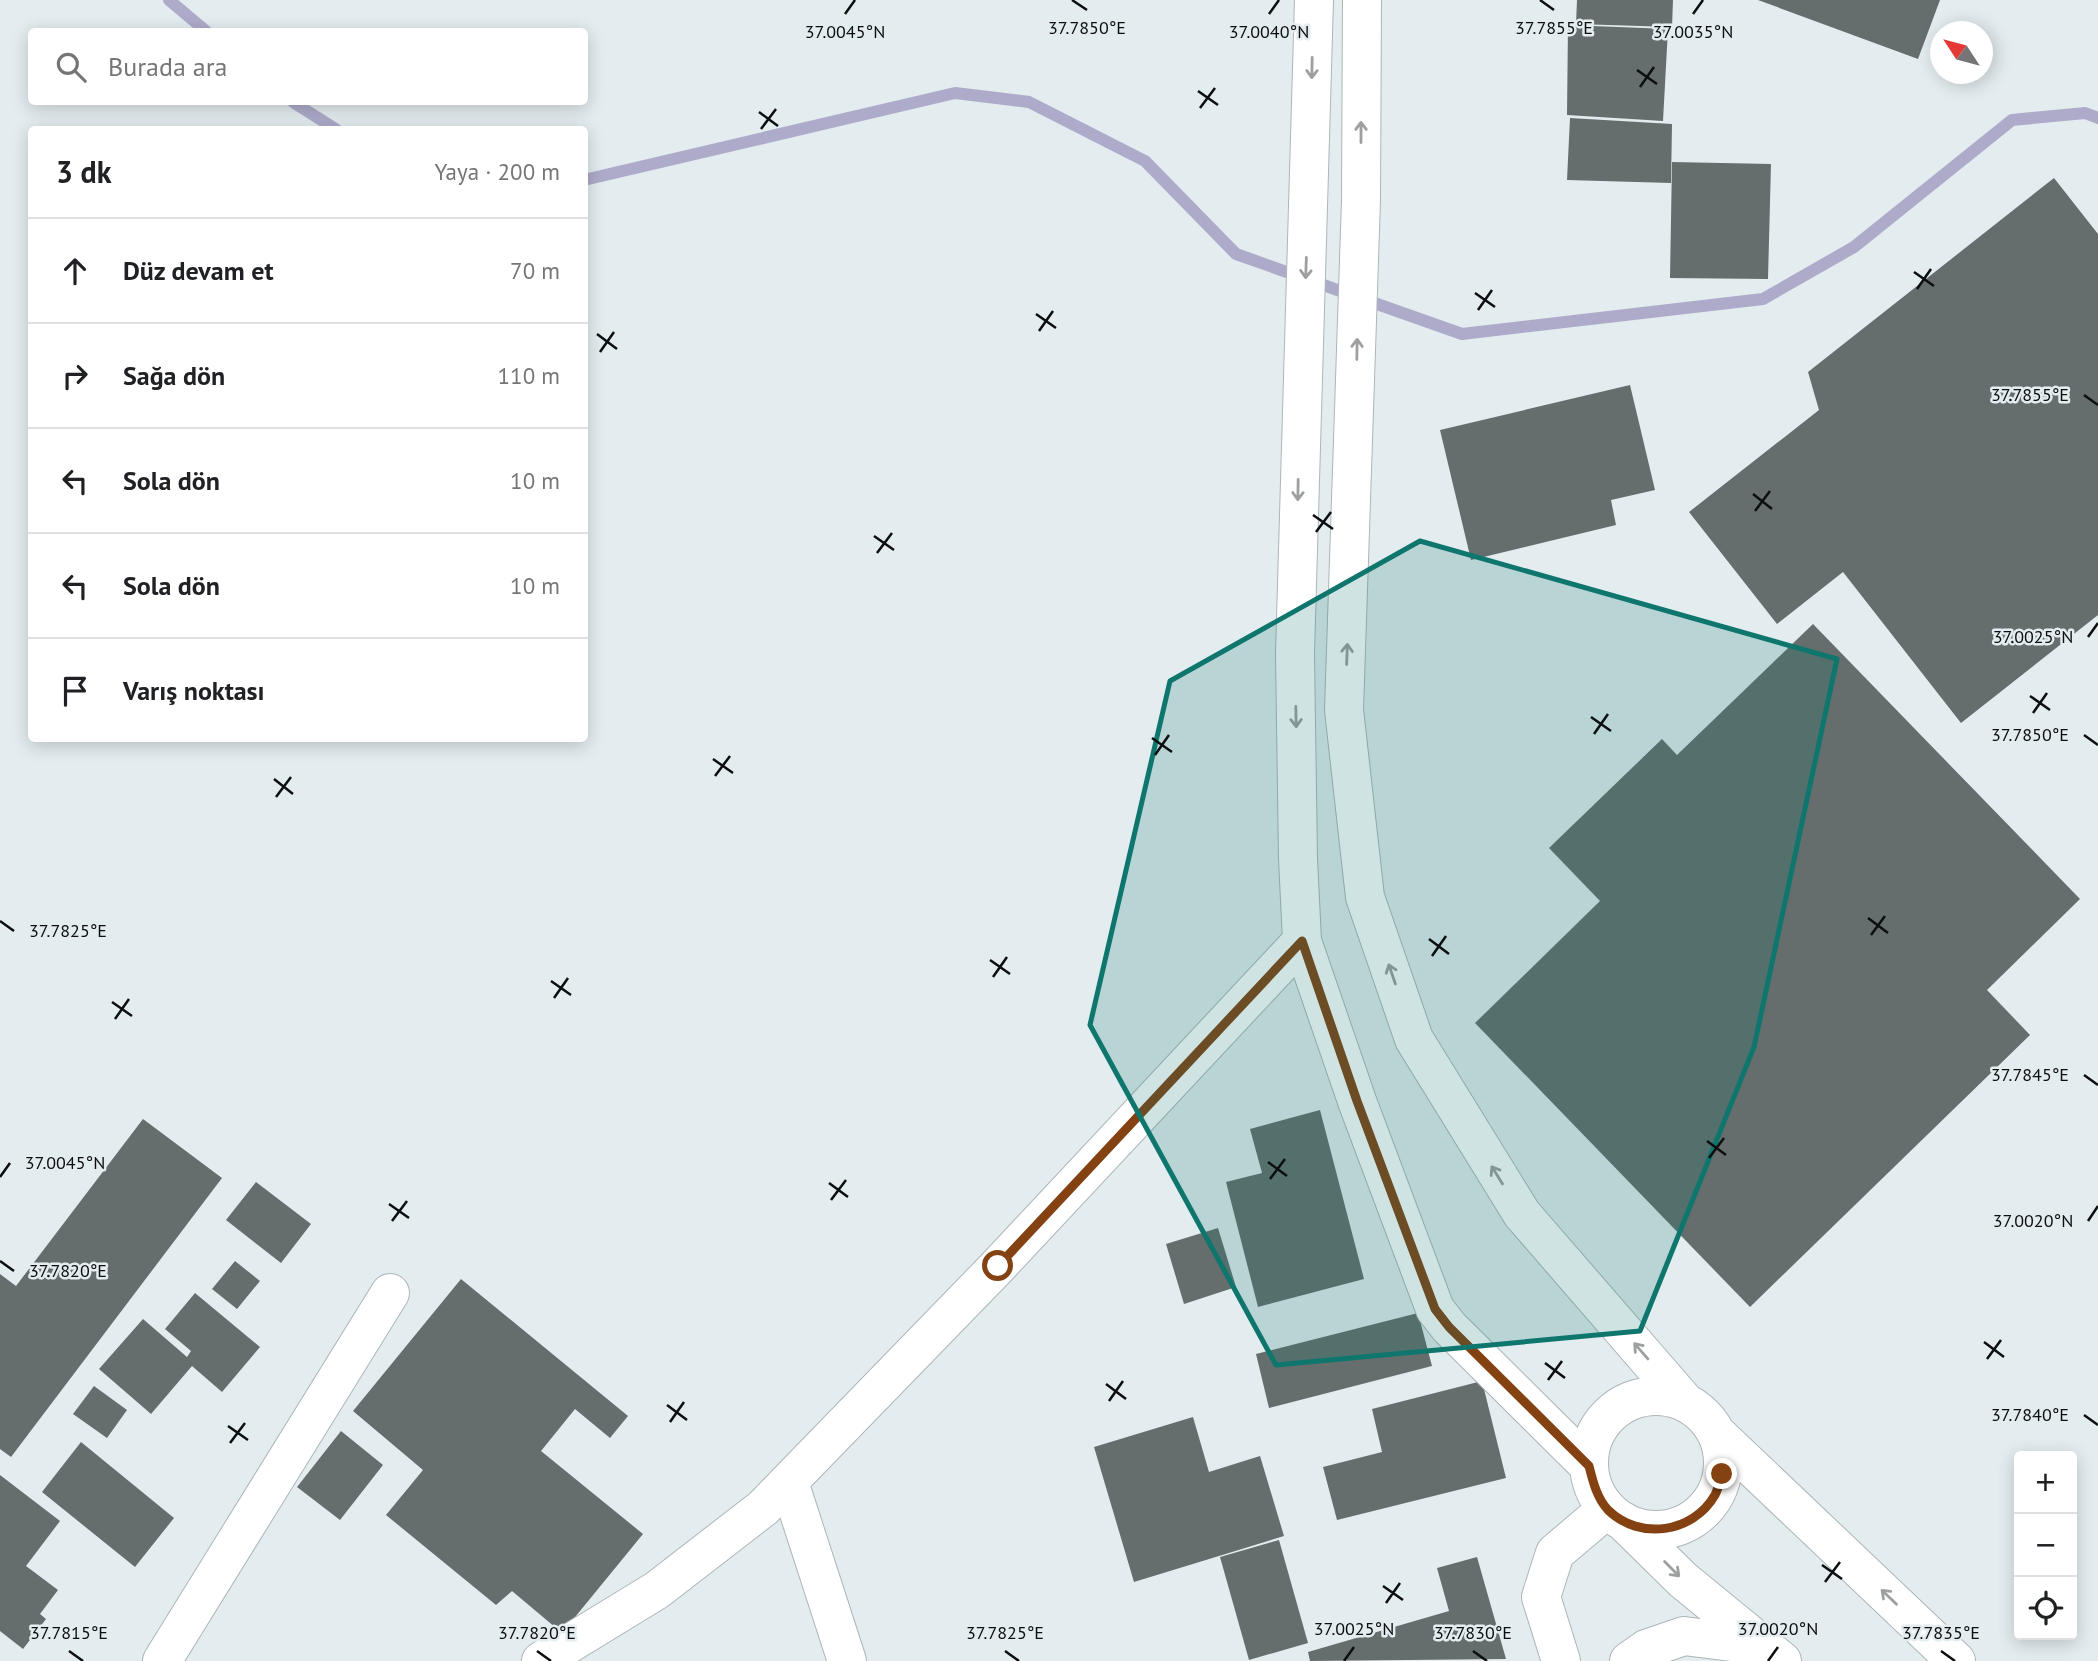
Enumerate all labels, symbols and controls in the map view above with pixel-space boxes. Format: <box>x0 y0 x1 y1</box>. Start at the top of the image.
text: 37.7850°E <box>1048 16 1126 39</box>
text: 37.7855°E <box>1515 16 1593 39</box>
text: 37.0045°N <box>805 20 885 43</box>
text: 37.0040°N <box>1229 20 1309 43</box>
text: 37.0035°N <box>1653 20 1733 43</box>
north arrow <box>1930 21 1993 84</box>
search box <box>28 28 588 105</box>
icon: search <box>52 48 90 86</box>
text: Burada ara <box>108 50 227 83</box>
one-way arrow <box>1306 56 1319 79</box>
one-way arrow <box>1354 121 1368 144</box>
text: 3 dk <box>56 152 112 191</box>
text: Yaya · 200 m <box>434 157 560 186</box>
icon: ahead <box>56 252 94 290</box>
text: Düz devam et <box>123 254 273 287</box>
text: 70 m <box>510 256 560 285</box>
one-way arrow <box>1300 256 1313 279</box>
one-way arrow <box>1350 338 1364 361</box>
icon: right <box>56 357 94 395</box>
text: Sağa dön <box>123 359 225 392</box>
text: 110 m <box>498 361 560 390</box>
text: 37.7855°E <box>1991 383 2069 406</box>
icon: left <box>56 462 94 500</box>
text: Sola dön <box>123 464 220 497</box>
text: 10 m <box>510 466 560 495</box>
one-way arrow <box>1292 478 1305 501</box>
icon: left <box>56 567 94 605</box>
text: Sola dön <box>123 569 220 602</box>
text: 10 m <box>510 571 560 600</box>
text: 37.0025°N <box>1993 625 2073 648</box>
one-way arrow <box>1340 643 1353 666</box>
icon: arrive <box>56 672 94 710</box>
text: Varış noktası <box>123 674 265 707</box>
one-way arrow <box>1289 706 1303 729</box>
text: 37.7850°E <box>1991 723 2069 746</box>
text: 37.7825°E <box>29 919 107 942</box>
one-way arrow <box>1385 964 1397 986</box>
text: 37.7845°E <box>1991 1063 2069 1086</box>
text: 37.0045°N <box>25 1151 105 1174</box>
one-way arrow <box>1490 1165 1504 1185</box>
text: 37.0020°N <box>1993 1209 2073 1232</box>
route start <box>982 1250 1013 1281</box>
text: 37.7820°E <box>29 1259 107 1282</box>
one-way arrow <box>1633 1342 1649 1360</box>
text: 37.7840°E <box>1991 1403 2069 1426</box>
map controls <box>2014 1451 2077 1640</box>
button: + <box>2014 1451 2077 1514</box>
route end <box>1706 1458 1737 1489</box>
button: − <box>2014 1514 2077 1577</box>
one-way arrow <box>1663 1561 1680 1578</box>
button: locate <box>2014 1577 2077 1640</box>
one-way arrow <box>1880 1589 1898 1605</box>
text: 37.0025°N <box>1314 1617 1394 1640</box>
text: 37.0020°N <box>1738 1617 1818 1640</box>
text: 37.7815°E <box>30 1621 108 1644</box>
text: 37.7820°E <box>498 1621 576 1644</box>
text: 37.7825°E <box>966 1621 1044 1644</box>
text: 37.7830°E <box>1434 1621 1512 1644</box>
text: 37.7835°E <box>1902 1621 1980 1644</box>

